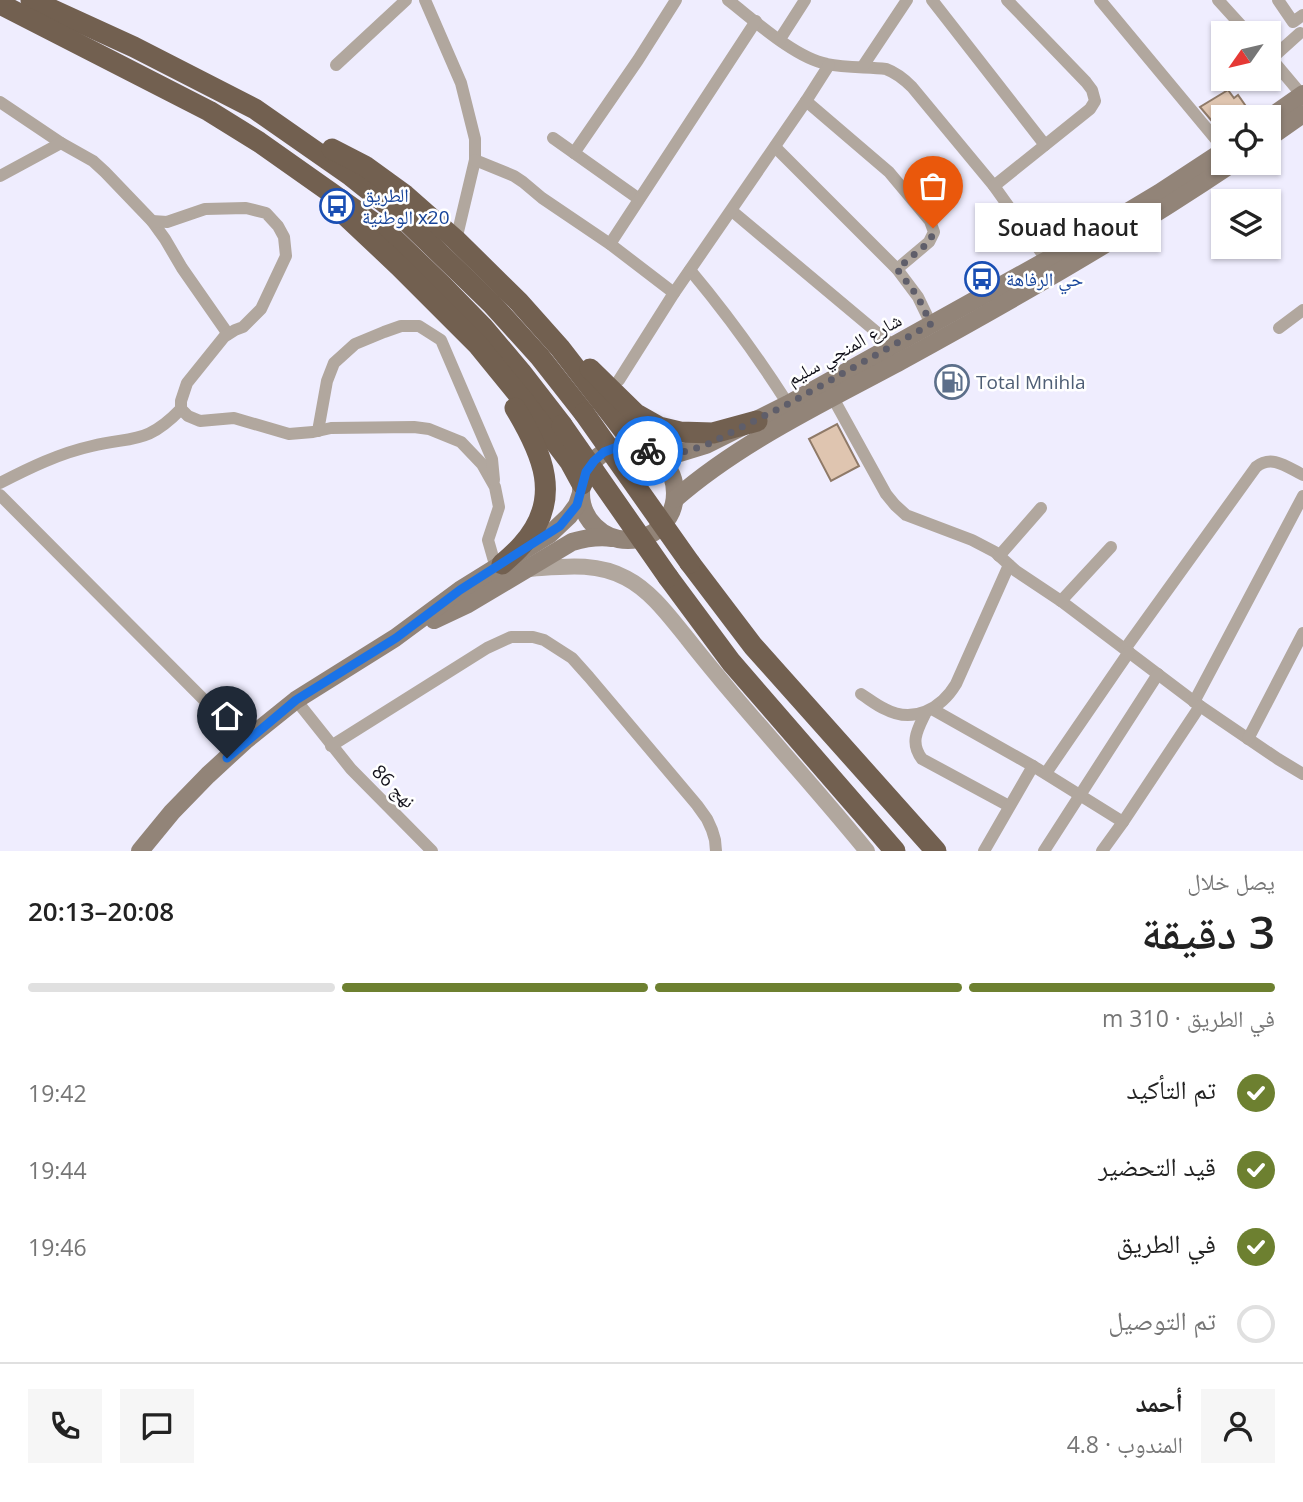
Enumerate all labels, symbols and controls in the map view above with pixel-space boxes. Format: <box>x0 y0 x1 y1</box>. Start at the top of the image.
north arrow <box>1211 21 1281 91</box>
map controls <box>1211 21 1281 259</box>
button: locate <box>1211 105 1281 175</box>
pin <box>903 156 963 228</box>
icon: bag <box>914 167 952 205</box>
place label: الطريق الوطنية x20 <box>362 182 450 230</box>
bus stop icon: الطريق الوطنية x20 <box>318 187 356 225</box>
button: layers <box>1211 189 1281 259</box>
callout: Souad haout <box>975 204 1160 252</box>
text: Souad haout <box>998 211 1138 243</box>
bus stop icon: حي الرفاهة <box>963 260 1001 298</box>
place label: حي الرفاهة <box>1006 266 1083 295</box>
street label: شارع المنجي سليم <box>782 307 908 394</box>
fuel station icon: Total Mnihla <box>933 363 971 401</box>
place label: Total Mnihla <box>976 369 1086 395</box>
courier <box>613 416 683 486</box>
icon: bike <box>629 432 667 470</box>
pin <box>197 686 257 758</box>
icon: home <box>208 697 246 735</box>
street label: نهج 86 <box>366 758 422 814</box>
text: يصل خلال <box>1187 865 1275 897</box>
text: 20:08–20:13 <box>28 893 174 929</box>
text: 3 دقيقة <box>1141 900 1275 962</box>
text: في الطريق · 310 m <box>1102 1002 1275 1034</box>
text: تم التأكيد <box>1126 1071 1216 1107</box>
icon: check <box>1237 1074 1275 1112</box>
text: 19:42 <box>28 1077 87 1109</box>
text: قيد التحضير <box>1098 1148 1216 1184</box>
icon: check <box>1237 1151 1275 1189</box>
text: 19:44 <box>28 1154 87 1186</box>
text: في الطريق <box>1116 1225 1216 1261</box>
icon: check <box>1237 1228 1275 1266</box>
text: 19:46 <box>28 1231 87 1263</box>
text: تم التوصيل <box>1108 1302 1216 1338</box>
text: أحمد <box>1135 1384 1183 1420</box>
button: phone <box>28 1389 102 1463</box>
button: chat <box>120 1389 194 1463</box>
button: person <box>1201 1389 1275 1463</box>
text: المندوب · 4.8 <box>1067 1428 1183 1460</box>

